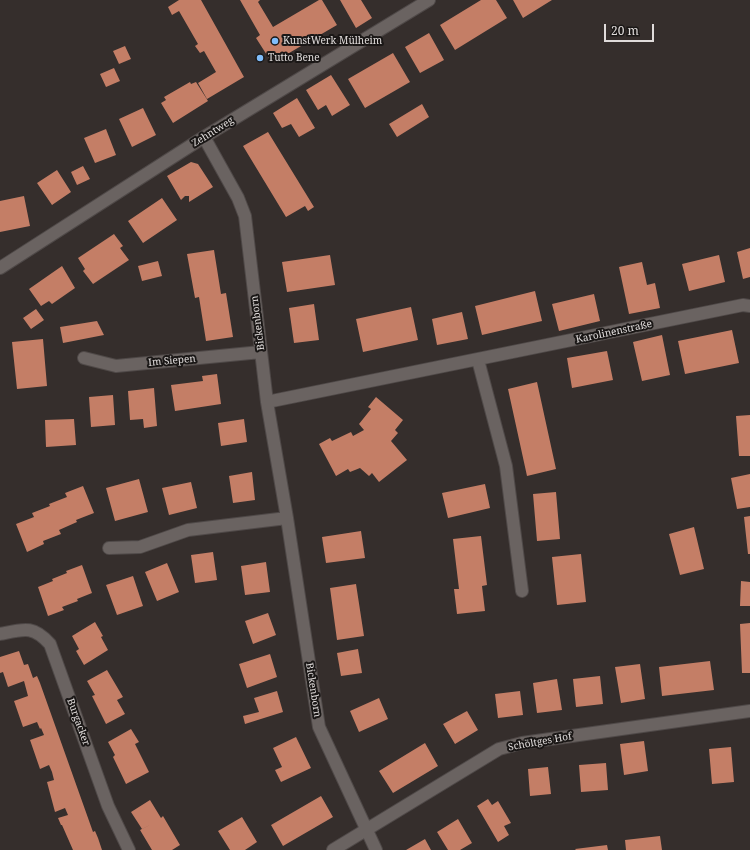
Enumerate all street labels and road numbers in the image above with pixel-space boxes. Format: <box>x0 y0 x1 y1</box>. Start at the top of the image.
street label: Zehntweg <box>190 114 236 150</box>
street label: Bickenborn <box>249 295 267 351</box>
street label: Karolinenstraße <box>575 318 653 346</box>
street label: Im Siepen <box>148 353 196 369</box>
street label: Bickenborn <box>303 662 323 718</box>
street label: Burgacker <box>64 697 92 747</box>
street label: Schöltges Hof <box>507 731 573 753</box>

